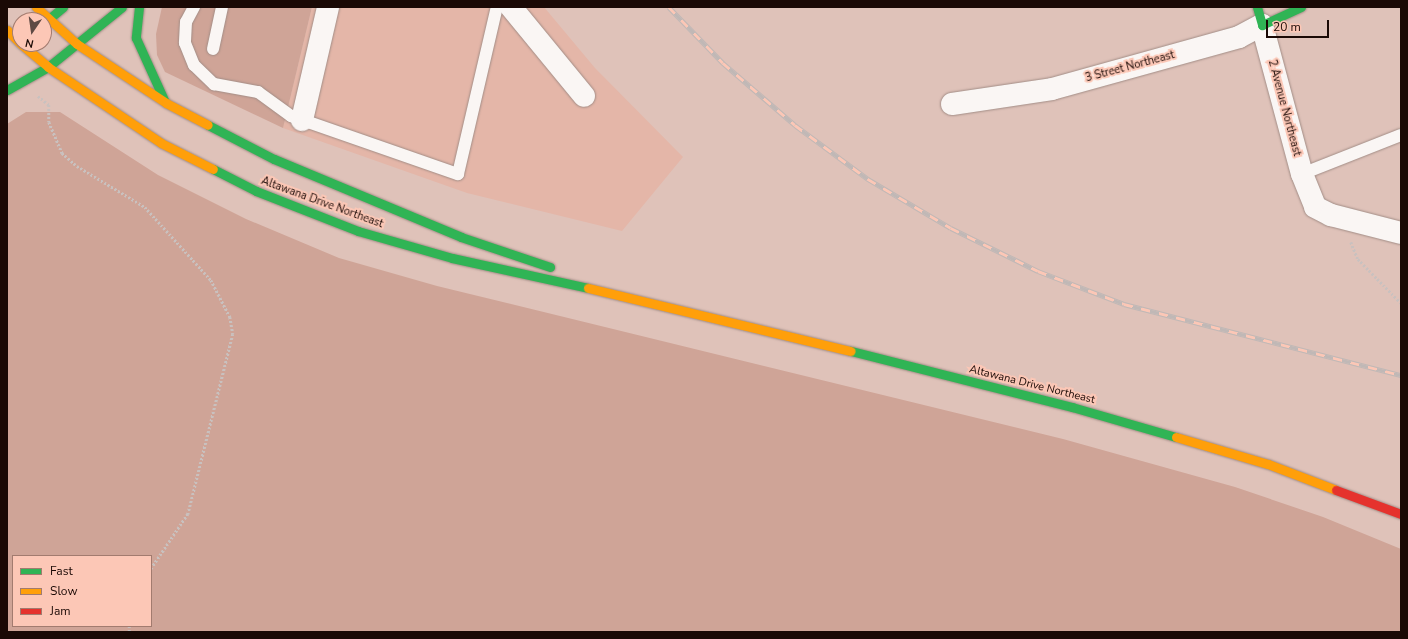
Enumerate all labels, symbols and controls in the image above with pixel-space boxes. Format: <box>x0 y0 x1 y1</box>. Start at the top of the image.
north arrow <box>12 12 52 52</box>
scale bar <box>1268 12 1331 38</box>
text: 20 m <box>1273 19 1301 35</box>
text: N <box>24 35 35 51</box>
street label: 3 Street Northeast <box>1084 49 1176 85</box>
street label: 2 Avenue Northeast <box>1265 58 1303 158</box>
street label: Altawana Drive Northeast <box>259 175 385 231</box>
street label: Altawana Drive Northeast <box>968 363 1096 407</box>
legend <box>12 555 152 627</box>
text: Fast <box>50 563 73 579</box>
text: Slow <box>50 583 78 599</box>
text: Jam <box>50 603 71 619</box>

